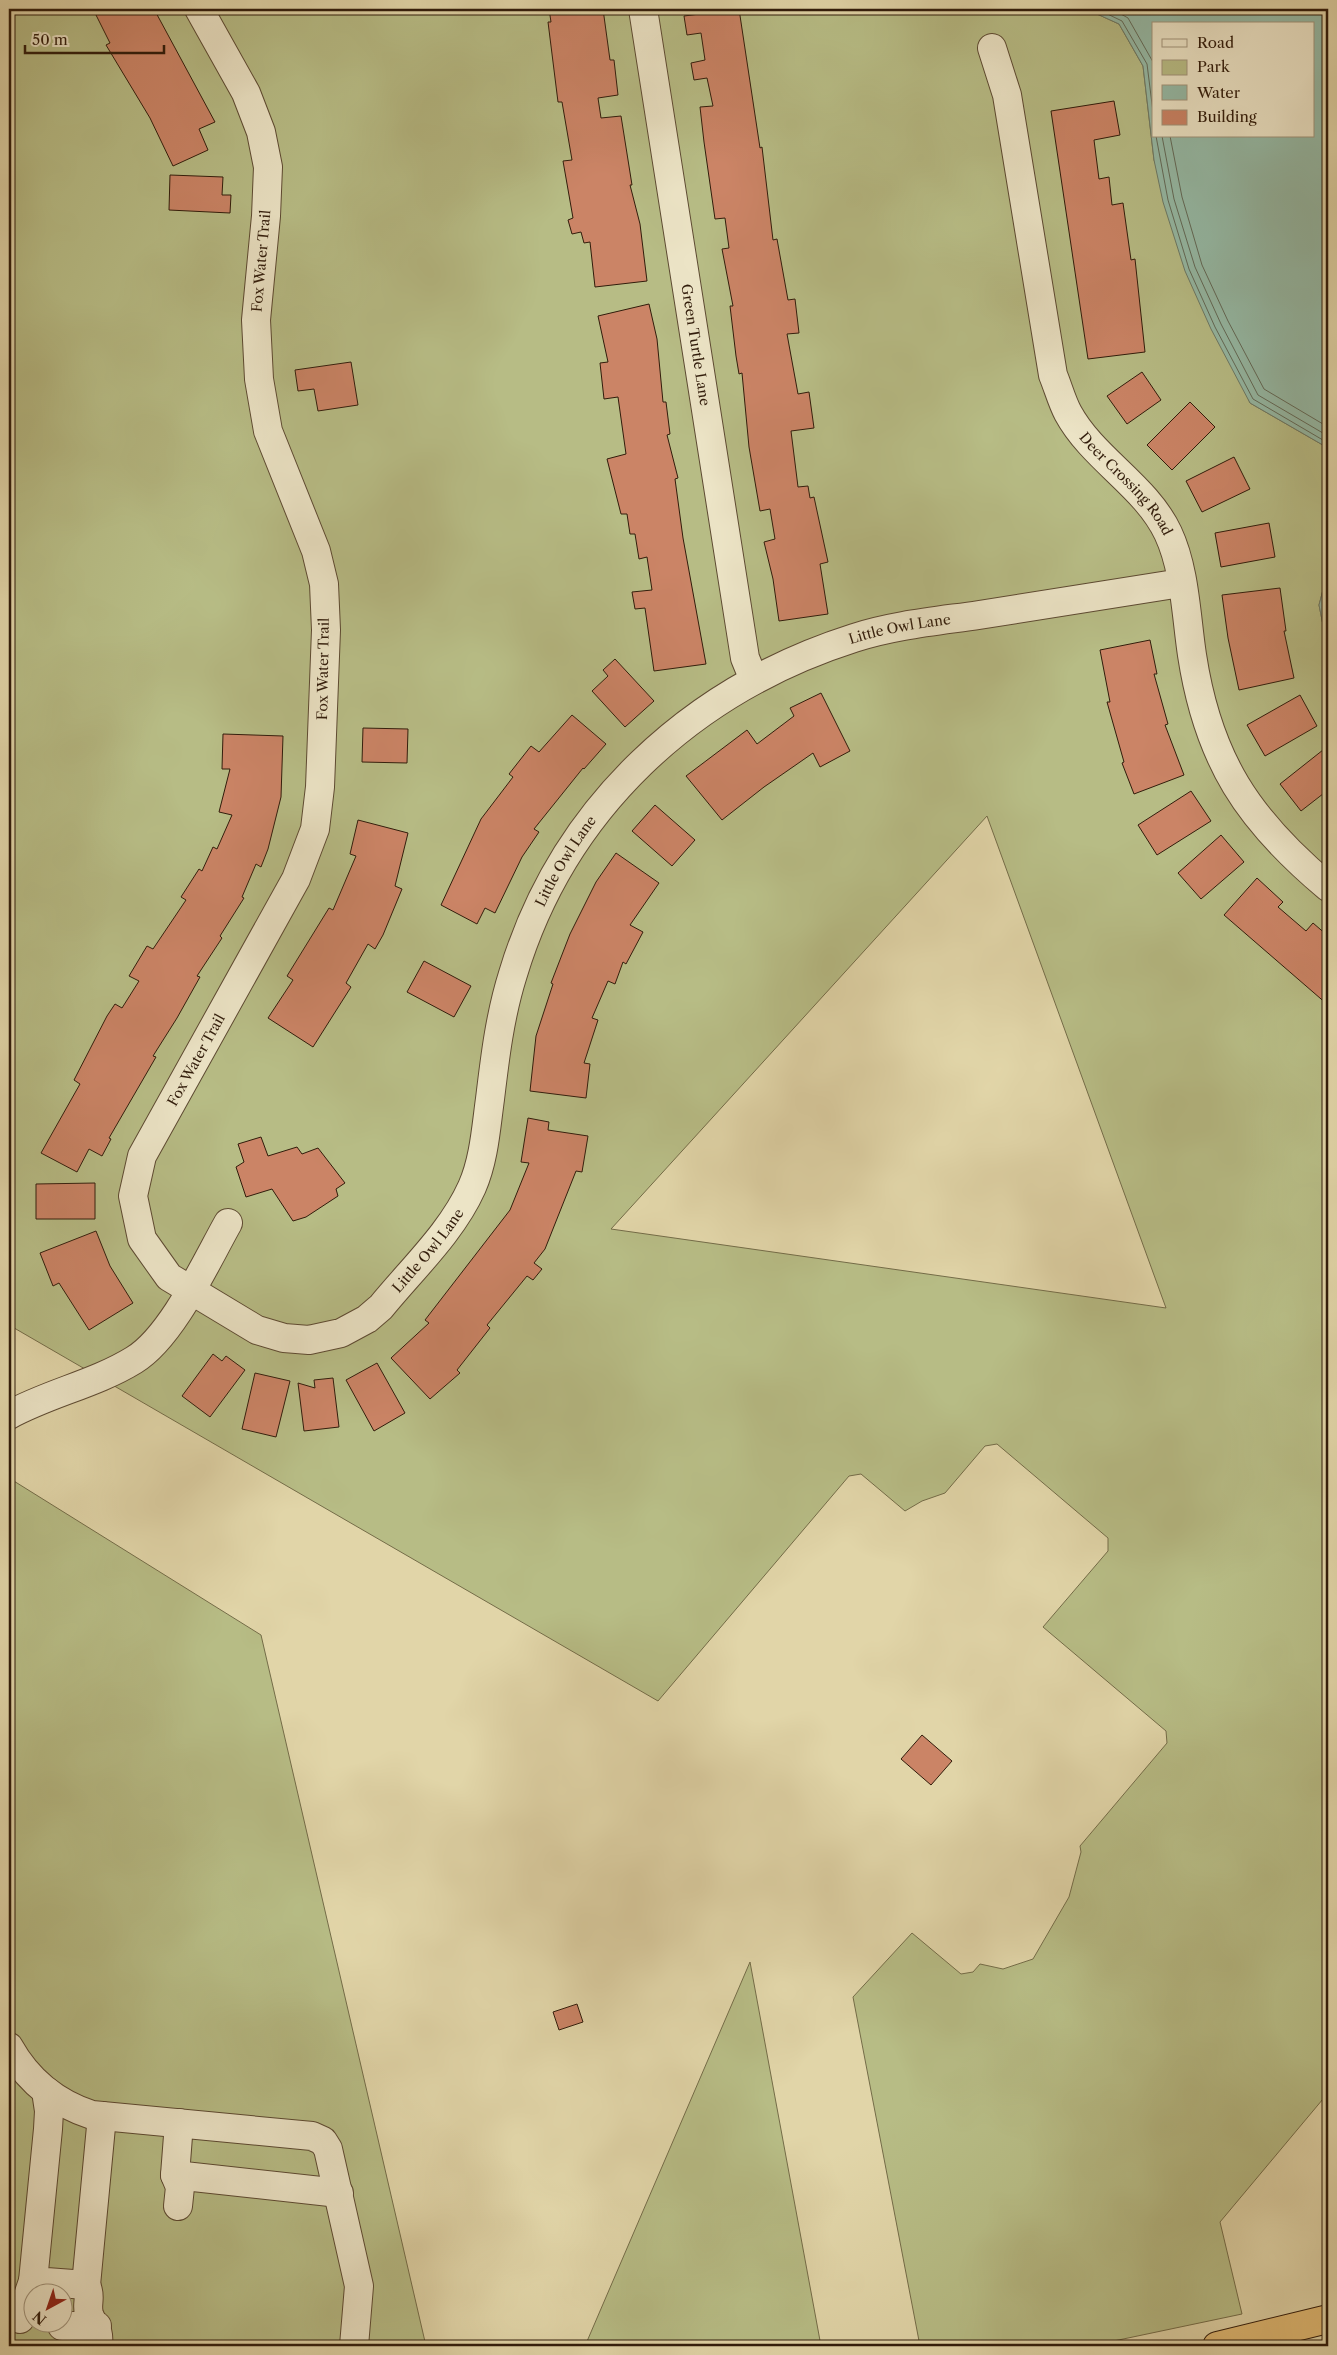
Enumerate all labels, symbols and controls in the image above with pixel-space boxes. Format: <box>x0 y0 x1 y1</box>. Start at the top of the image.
scale bar <box>25 22 164 54</box>
legend <box>1152 22 1314 138</box>
text: 50 m <box>32 30 68 49</box>
text: Road <box>1197 33 1234 52</box>
text: Park <box>1197 57 1231 76</box>
text: Water <box>1196 83 1241 102</box>
text: Building <box>1197 107 1257 126</box>
street label: Fox Water Trail <box>248 209 274 313</box>
street label: Green Turtle Lane <box>677 283 714 407</box>
street label: Deer Crossing Road <box>1075 429 1177 539</box>
street label: Little Owl Lane <box>846 610 952 648</box>
street label: Fox Water Trail <box>313 618 333 720</box>
street label: Little Owl Lane <box>531 812 600 909</box>
street label: Fox Water Trail <box>163 1011 229 1109</box>
street label: Little Owl Lane <box>388 1205 468 1296</box>
north arrow <box>22 2282 72 2332</box>
text: N <box>29 2307 50 2329</box>

